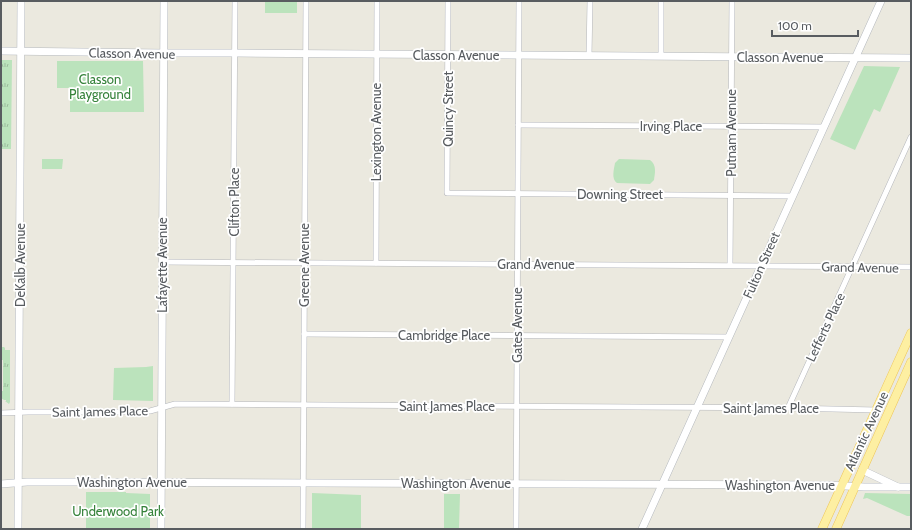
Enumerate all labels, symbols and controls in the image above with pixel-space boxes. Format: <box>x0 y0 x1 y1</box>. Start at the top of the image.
scale bar <box>772 12 858 38</box>
text: 100 m <box>778 18 812 33</box>
street label: Classon Avenue <box>89 44 176 62</box>
street label: Classon Avenue <box>413 47 500 63</box>
street label: Classon Avenue <box>737 49 824 65</box>
park label: Classon Playground <box>69 71 131 102</box>
street label: Quincy Street <box>440 71 456 147</box>
street label: Lexington Avenue <box>368 82 384 181</box>
street label: Putnam Avenue <box>723 89 739 177</box>
street label: Irving Place <box>640 118 702 134</box>
street label: Clifton Place <box>226 167 242 236</box>
street label: Downing Street <box>577 186 664 202</box>
street label: Lafayette Avenue <box>154 217 170 313</box>
street label: DeKalb Avenue <box>12 223 28 307</box>
street label: Greene Avenue <box>296 223 312 307</box>
street label: Fulton Street <box>739 229 783 301</box>
street label: Grand Avenue <box>497 256 575 272</box>
street label: Grand Avenue <box>821 258 899 276</box>
street label: Gates Avenue <box>509 287 525 363</box>
street label: Lefferts Place <box>802 290 848 364</box>
street label: Cambridge Place <box>398 327 490 343</box>
street label: Atlantic Avenue <box>841 388 892 473</box>
street label: Saint James Place <box>399 398 495 414</box>
street label: Saint James Place <box>723 400 819 416</box>
street label: Saint James Place <box>52 402 148 420</box>
street label: Washington Avenue <box>77 474 187 490</box>
street label: Washington Avenue <box>401 475 511 491</box>
street label: Washington Avenue <box>725 477 835 493</box>
park label: Underwood Park <box>72 503 164 519</box>

